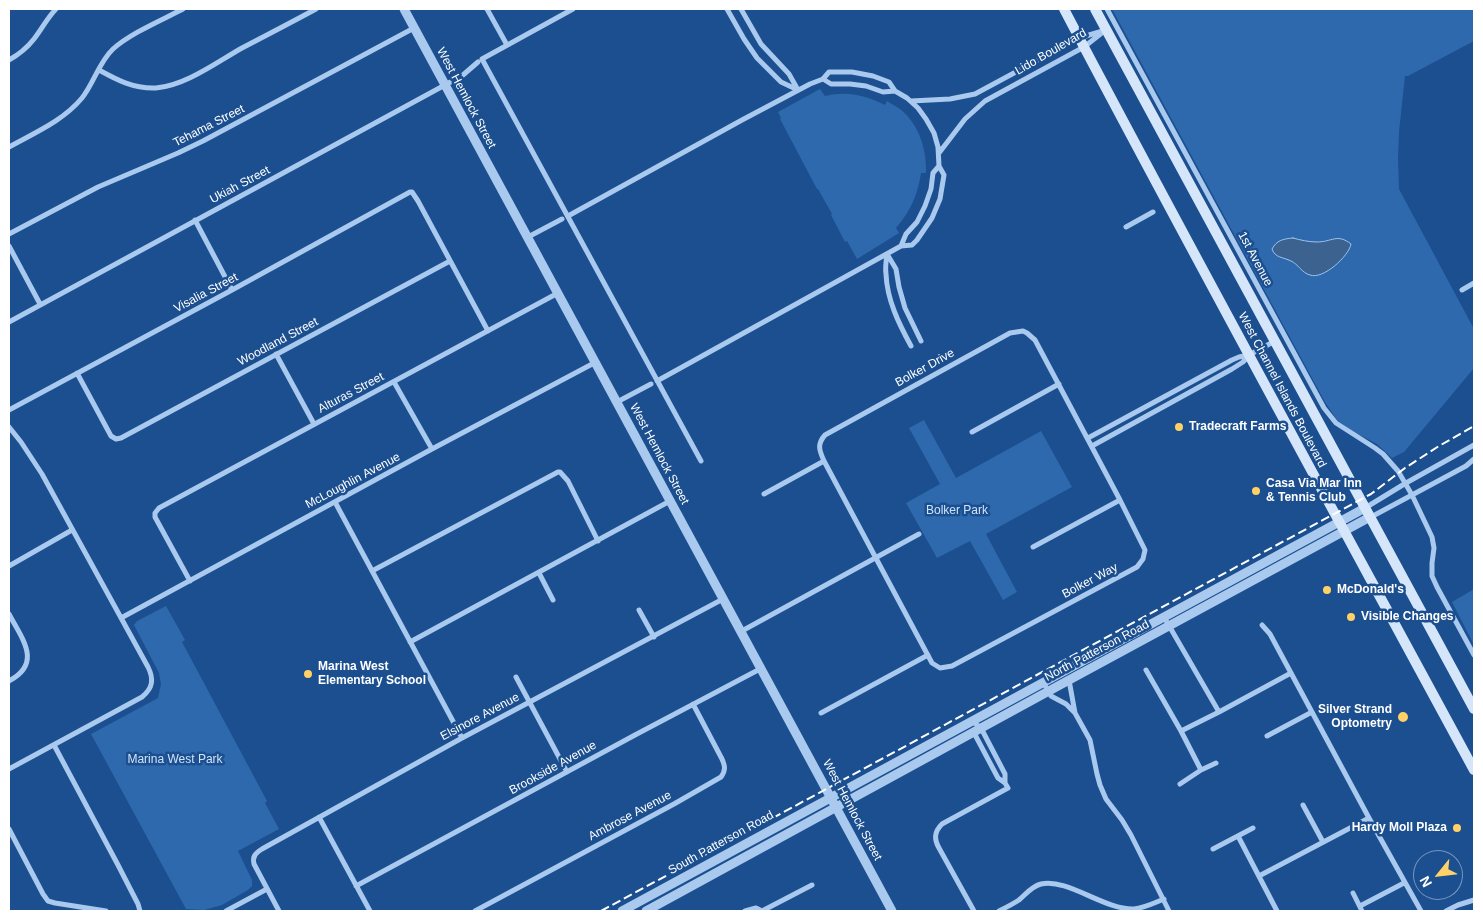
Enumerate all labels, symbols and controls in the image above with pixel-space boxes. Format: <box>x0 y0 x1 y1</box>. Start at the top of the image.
street label: Lido Boulevard <box>1013 26 1089 78</box>
street label: West Hemlock Street <box>433 45 499 151</box>
street label: Tehama Street <box>171 102 247 150</box>
street label: Ukiah Street <box>207 163 273 207</box>
street label: 1st Avenue <box>1235 229 1275 289</box>
street label: Visalia Street <box>172 270 240 316</box>
street label: West Channel Islands Boulevard <box>1235 310 1329 470</box>
street label: Woodland Street <box>235 315 321 369</box>
street label: Bolker Drive <box>893 346 957 390</box>
street label: Alturas Street <box>316 370 386 416</box>
street label: West Hemlock Street <box>626 401 692 507</box>
place label: Tradecraft Farms <box>1189 420 1286 434</box>
marker: Tradecraft Farms <box>1173 421 1185 433</box>
street label: McLoughlin Avenue <box>303 450 403 512</box>
place label: Casa Via Mar Inn & Tennis Club <box>1266 477 1362 505</box>
marker: Casa Via Mar Inn & Tennis Club <box>1250 485 1262 497</box>
park label: Bolker Park <box>926 504 988 518</box>
street label: Bolker Way <box>1060 560 1120 602</box>
place label: McDonald's <box>1337 583 1404 597</box>
marker: McDonald's <box>1321 584 1333 596</box>
place label: Visible Changes <box>1361 610 1453 624</box>
marker: Visible Changes <box>1345 611 1357 623</box>
street label: North Patterson Road <box>1042 617 1152 685</box>
place label: Marina West Elementary School <box>318 660 426 688</box>
marker: Marina West Elementary School <box>302 668 314 680</box>
street label: Elsinore Avenue <box>438 690 522 744</box>
place label: Silver Strand Optometry <box>1318 703 1392 731</box>
marker: Silver Strand Optometry <box>1396 710 1410 724</box>
street label: Brookside Avenue <box>507 738 599 798</box>
park label: Marina West Park <box>127 753 223 767</box>
street label: West Hemlock Street <box>819 757 885 863</box>
street label: Ambrose Avenue <box>586 788 674 844</box>
street label: South Patterson Road <box>666 808 776 878</box>
place label: Hardy Moll Plaza <box>1352 821 1447 835</box>
marker: Hardy Moll Plaza <box>1451 822 1463 834</box>
north arrow <box>1413 850 1463 900</box>
text: N <box>1416 873 1435 890</box>

